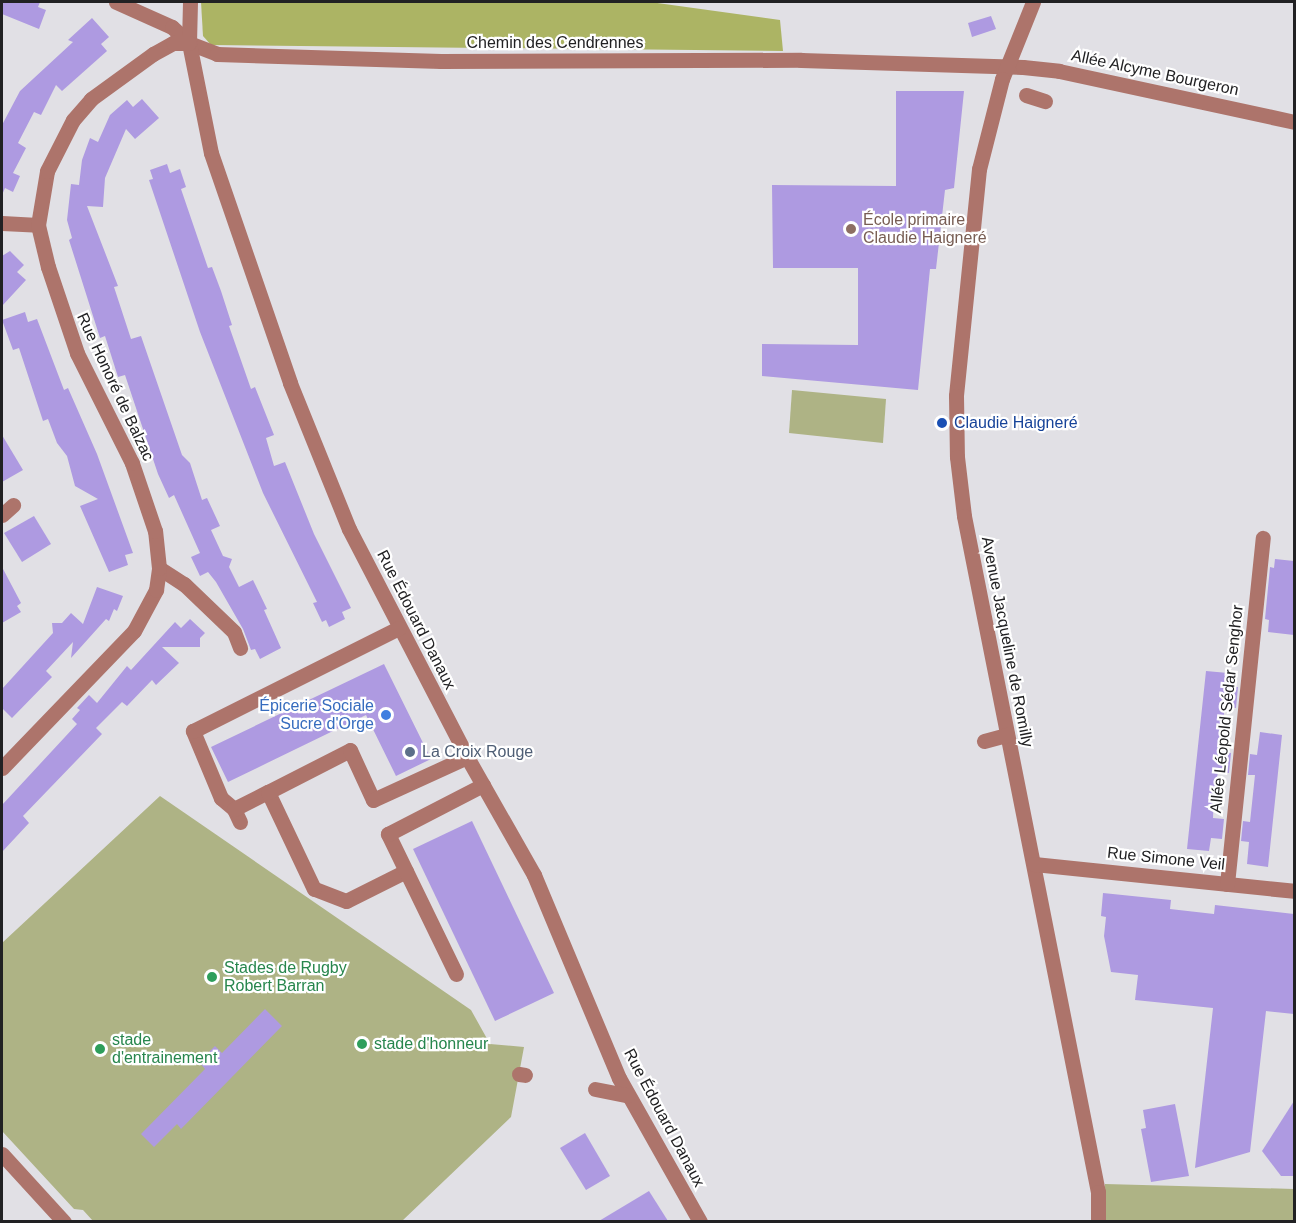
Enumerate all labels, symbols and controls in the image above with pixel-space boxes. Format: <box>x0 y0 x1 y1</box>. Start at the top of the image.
street label: Chemin des Cendrennes <box>467 33 643 53</box>
street label: Allée Alcyme Bourgeron <box>1069 46 1241 100</box>
place label: École primaire Claudie Haigneré <box>863 210 987 248</box>
marker: École primaire Claudie Haigneré <box>844 222 858 236</box>
street label: Rue Honoré de Balzac <box>72 310 158 464</box>
place label: Claudie Haigneré <box>954 413 1078 433</box>
marker: Claudie Haigneré <box>935 416 949 430</box>
street label: Avenue Jacqueline de Romilly <box>977 535 1037 749</box>
street label: Rue Édouard Danaux <box>373 547 459 693</box>
street label: Allée Léopold Sédar Senghor <box>1207 604 1247 814</box>
place label: Épicerie Sociale Sucre d'Orge <box>259 696 374 734</box>
marker: Épicerie Sociale Sucre d'Orge <box>379 708 393 722</box>
place label: La Croix Rouge <box>422 742 533 762</box>
marker: La Croix Rouge <box>403 745 417 759</box>
street label: Rue Simone Veil <box>1106 843 1226 875</box>
place label: Stades de Rugby Robert Barran <box>224 958 347 996</box>
marker: Stades de Rugby Robert Barran <box>205 970 219 984</box>
place label: stade d'entrainement <box>112 1030 217 1068</box>
place label: stade d'honneur <box>374 1034 488 1054</box>
marker: stade d'honneur <box>355 1037 369 1051</box>
marker: stade d'entrainement <box>93 1042 107 1056</box>
street label: Rue Édouard Danaux <box>619 1046 709 1190</box>

